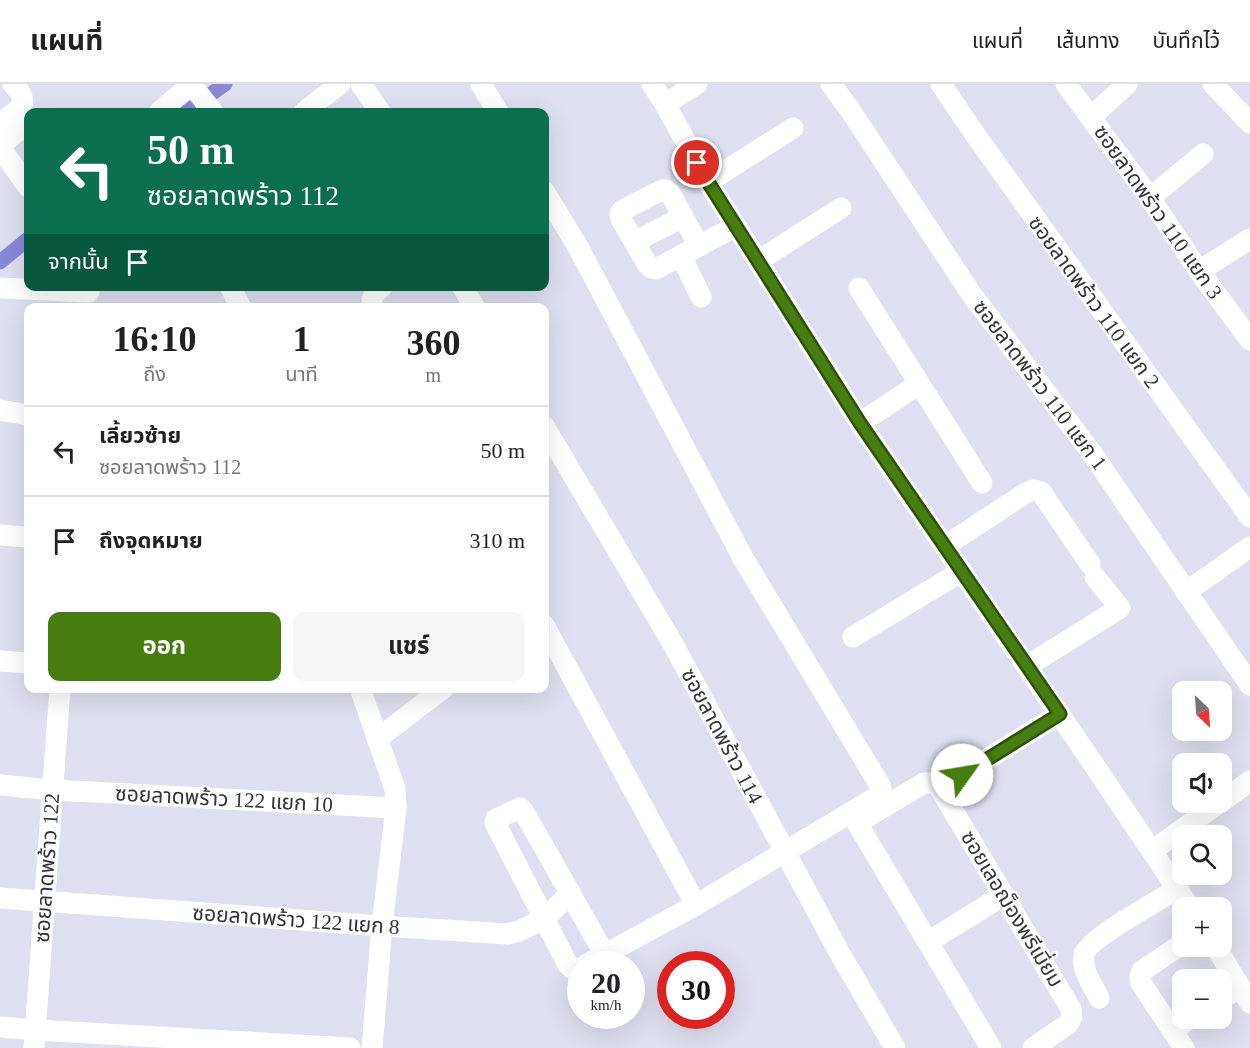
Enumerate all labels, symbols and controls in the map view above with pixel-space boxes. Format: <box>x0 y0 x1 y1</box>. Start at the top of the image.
text: แผนที่ <box>30 25 103 56</box>
text: แผนที่ <box>972 29 1023 53</box>
text: เส้นทาง <box>1056 29 1120 53</box>
text: บันทึกไว้ <box>1153 29 1220 53</box>
street label: ซอยลาดพร้าว 110 แยก 3 <box>1089 120 1227 304</box>
text: 50 m <box>147 127 235 173</box>
icon: left <box>48 132 126 210</box>
pin <box>671 137 722 188</box>
icon: arrive <box>680 146 713 179</box>
text: ซอยลาดพร้าว 112 <box>147 181 339 211</box>
street label: ซอยลาดพร้าว 110 แยก 2 <box>1024 211 1164 393</box>
icon: arrive <box>121 246 154 279</box>
text: จากนั้น <box>48 249 109 274</box>
street label: ซอยลาดพร้าว 110 แยก 1 <box>968 295 1112 475</box>
text: 16:10 <box>113 319 197 359</box>
text: 1 <box>293 319 311 359</box>
text: 360 <box>406 323 460 363</box>
text: ถึง <box>143 363 166 385</box>
text: นาที <box>285 363 318 385</box>
text: m <box>426 364 441 386</box>
text: เลี้ยวซ้าย <box>99 423 181 448</box>
icon: left <box>48 435 81 468</box>
text: 50 m <box>480 438 525 463</box>
text: ซอยลาดพร้าว 112 <box>99 456 241 478</box>
icon: arrive <box>48 525 81 558</box>
text: ถึงจุดหมาย <box>99 528 203 553</box>
text: 310 m <box>469 528 525 553</box>
button: ออก <box>48 612 281 681</box>
button: แชร์ <box>293 612 525 681</box>
street label: ซอยลาดพร้าว 114 <box>676 664 768 808</box>
north arrow <box>1172 681 1232 741</box>
map controls <box>1172 681 1232 1029</box>
position arrow <box>930 743 994 807</box>
button: sound <box>1172 753 1232 813</box>
street label: ซอยลาดพร้าว 122 แยก 10 <box>115 781 333 817</box>
street label: ซอยลาดพร้าว 122 <box>30 792 64 944</box>
street label: ซอยเลอฌ็องพรีเมี่ยม <box>956 825 1071 991</box>
button: search <box>1172 825 1232 885</box>
button: + <box>1172 897 1232 957</box>
street label: ซอยลาดพร้าว 122 แยก 8 <box>192 901 400 939</box>
speed limit sign: 30 <box>657 951 735 1029</box>
text: 20 <box>591 966 621 999</box>
button: − <box>1172 969 1232 1029</box>
text: km/h <box>591 997 621 1013</box>

